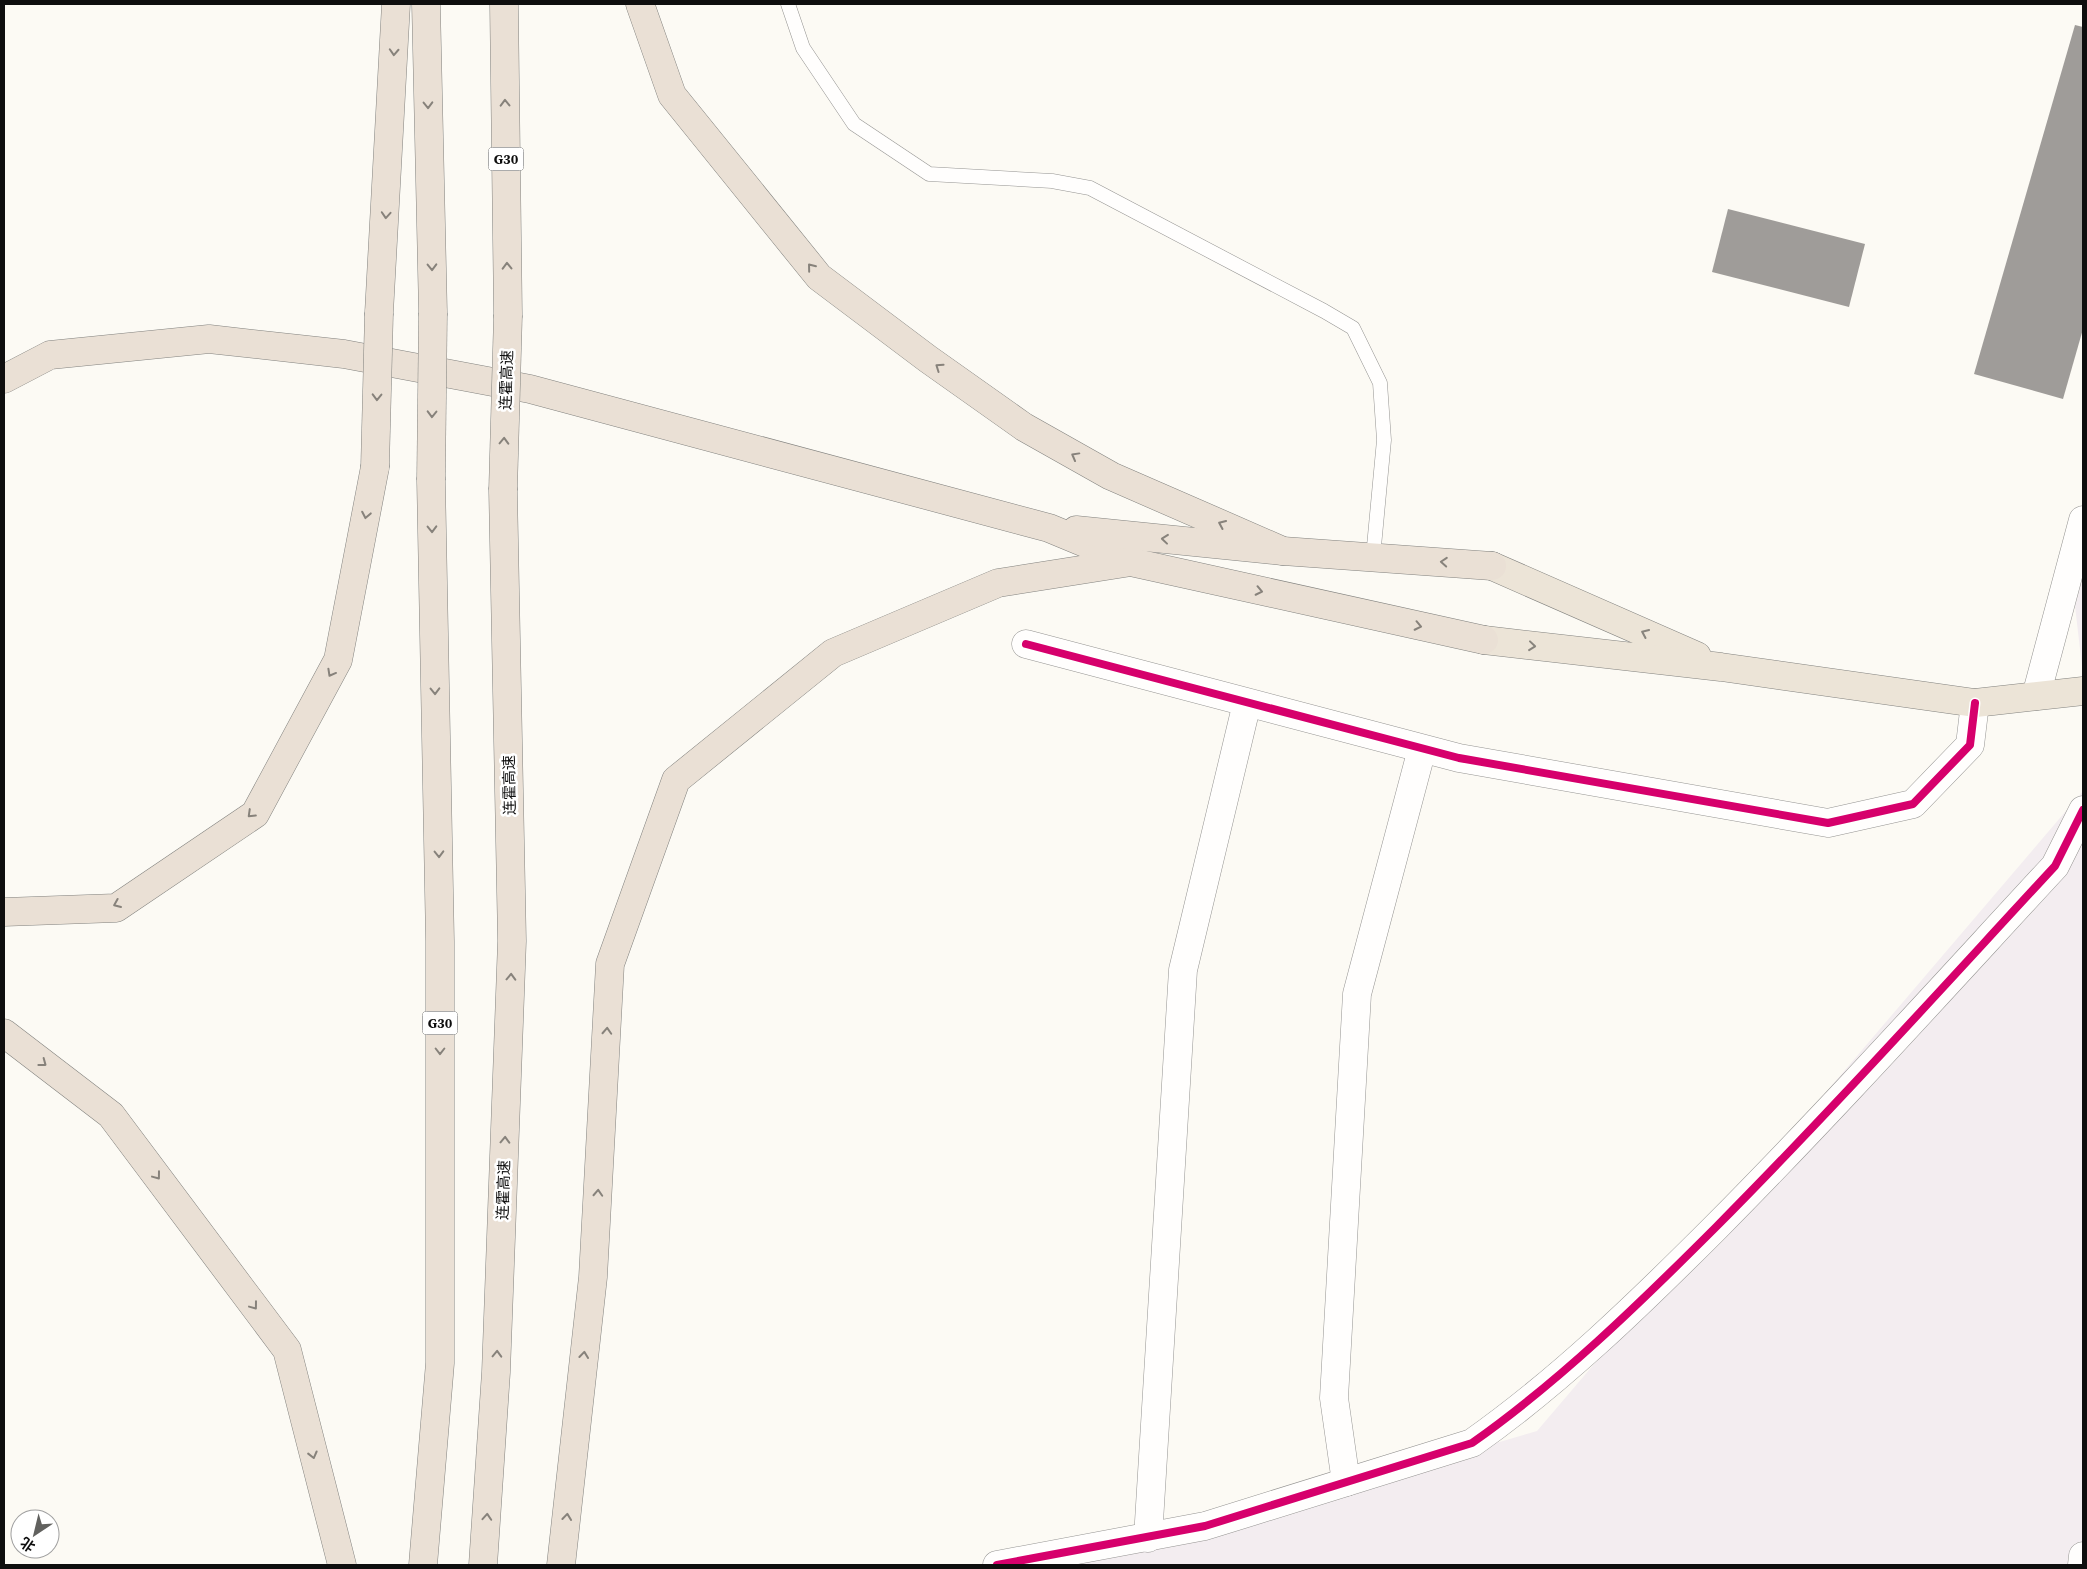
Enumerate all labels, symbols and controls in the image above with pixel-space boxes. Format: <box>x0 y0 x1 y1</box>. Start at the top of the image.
one-way arrow <box>388 49 399 57</box>
one-way arrow <box>500 99 510 107</box>
one-way arrow <box>423 102 433 109</box>
road number: G30 <box>488 148 524 170</box>
one-way arrow <box>380 211 391 219</box>
one-way arrow <box>502 262 512 270</box>
one-way arrow <box>427 264 437 272</box>
one-way arrow <box>809 264 817 273</box>
street label: 连霍高速 <box>494 350 518 410</box>
one-way arrow <box>935 364 945 373</box>
one-way arrow <box>372 394 382 401</box>
one-way arrow <box>426 410 437 418</box>
one-way arrow <box>499 437 509 444</box>
one-way arrow <box>1071 452 1080 462</box>
one-way arrow <box>361 511 372 519</box>
one-way arrow <box>1218 520 1227 531</box>
one-way arrow <box>426 525 437 533</box>
one-way arrow <box>1160 534 1168 545</box>
one-way arrow <box>1439 557 1447 568</box>
one-way arrow <box>1254 586 1263 596</box>
one-way arrow <box>1413 620 1422 631</box>
one-way arrow <box>1641 629 1650 640</box>
one-way arrow <box>1529 640 1537 651</box>
one-way arrow <box>327 668 337 677</box>
one-way arrow <box>430 688 440 695</box>
street label: 连霍高速 <box>498 755 520 815</box>
one-way arrow <box>248 808 257 817</box>
one-way arrow <box>433 850 444 858</box>
one-way arrow <box>114 898 123 908</box>
one-way arrow <box>505 973 516 981</box>
road number: G30 <box>422 1011 458 1034</box>
one-way arrow <box>601 1027 612 1035</box>
one-way arrow <box>435 1048 445 1055</box>
one-way arrow <box>37 1057 47 1066</box>
one-way arrow <box>499 1135 510 1143</box>
street label: 连霍高速 <box>491 1160 515 1220</box>
one-way arrow <box>151 1170 160 1180</box>
one-way arrow <box>592 1189 603 1197</box>
one-way arrow <box>248 1300 257 1310</box>
one-way arrow <box>491 1350 502 1358</box>
one-way arrow <box>579 1351 590 1359</box>
one-way arrow <box>308 1450 318 1458</box>
north arrow <box>10 1509 60 1559</box>
one-way arrow <box>481 1512 492 1520</box>
one-way arrow <box>561 1512 572 1520</box>
text: 北 <box>16 1532 39 1557</box>

